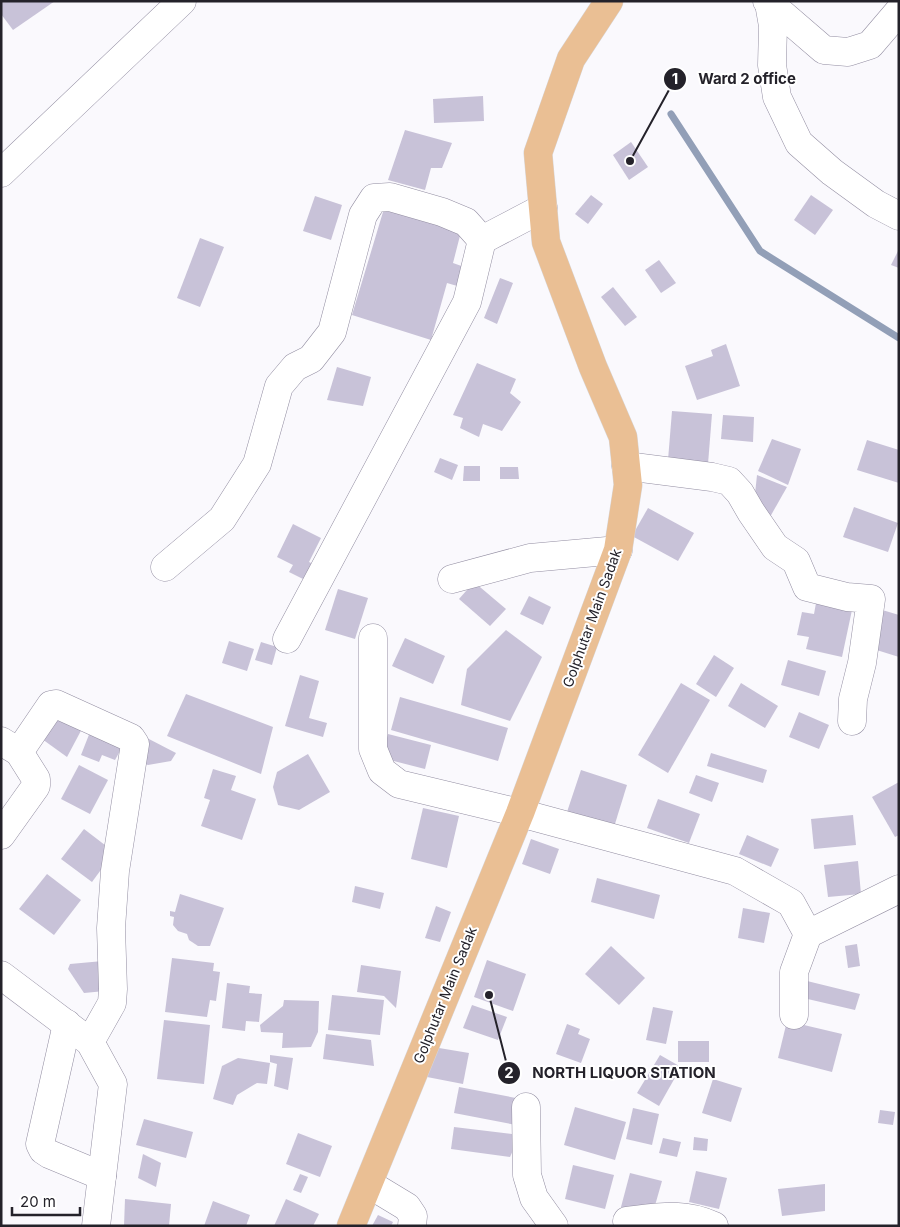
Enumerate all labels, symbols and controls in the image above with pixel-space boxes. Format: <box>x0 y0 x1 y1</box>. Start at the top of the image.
callout: Ward 2 office <box>663 64 805 94</box>
text: 1 <box>672 69 678 88</box>
text: Ward 2 office <box>698 69 796 88</box>
street label: Golphutar Main Sadak <box>559 546 625 689</box>
street label: Golphutar Main Sadak <box>409 924 480 1066</box>
callout: NORTH LIQUOR STATION <box>497 1058 725 1088</box>
text: 2 <box>504 1063 514 1082</box>
text: NORTH LIQUOR STATION <box>532 1063 716 1082</box>
scale bar <box>12 1184 80 1216</box>
text: 20 m <box>20 1192 56 1211</box>

